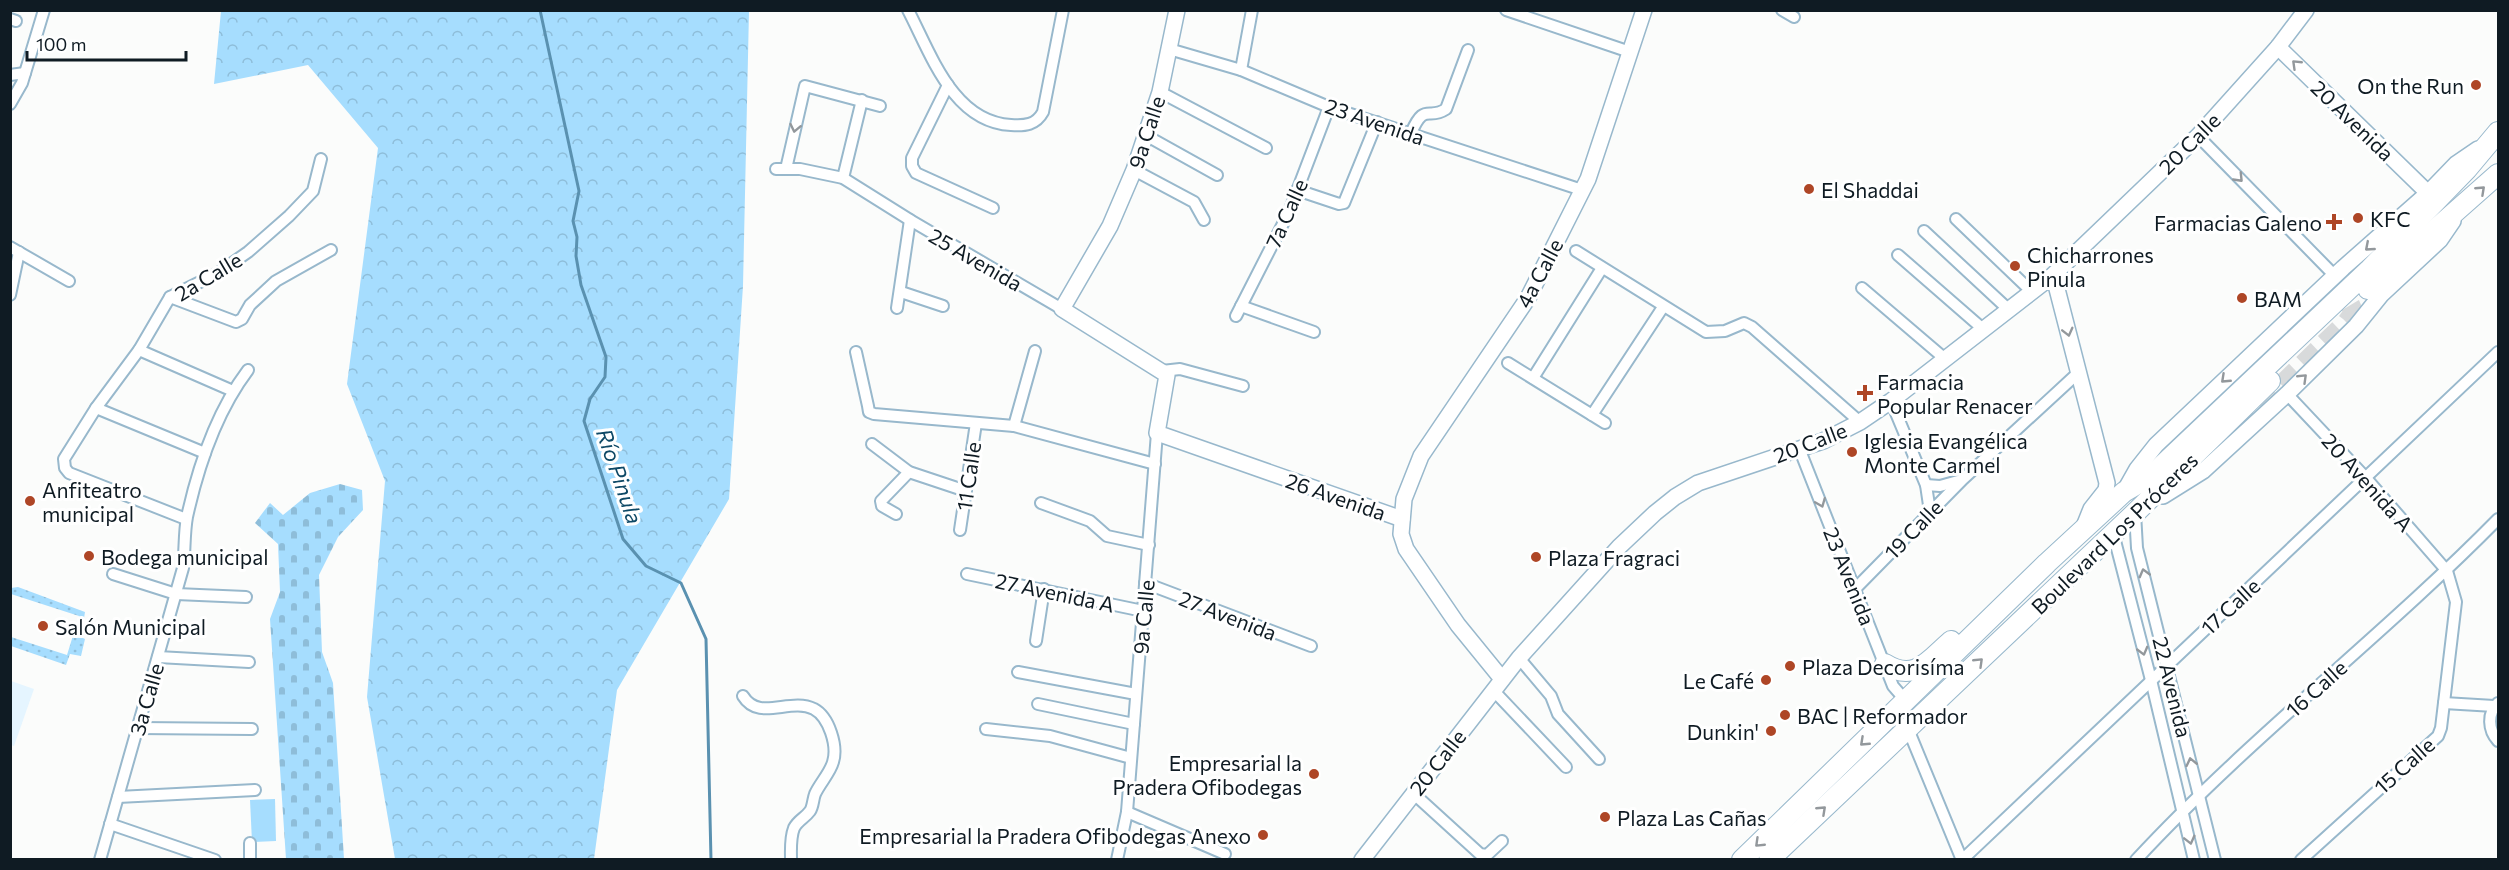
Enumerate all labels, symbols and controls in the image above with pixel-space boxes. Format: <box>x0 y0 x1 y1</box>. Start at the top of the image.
scale bar <box>27 24 186 62</box>
text: 100 m <box>36 33 86 55</box>
one-way arrow <box>2292 61 2303 72</box>
place label: On the Run <box>2357 73 2464 98</box>
street label: 20 Avenida <box>2307 75 2399 165</box>
marker: On the Run <box>2469 78 2483 92</box>
street label: 23 Avenida <box>1322 92 1428 150</box>
street label: 9a Calle <box>1123 93 1169 171</box>
street label: 20 Calle <box>2153 107 2225 179</box>
one-way arrow <box>789 123 802 133</box>
one-way arrow <box>2232 171 2243 182</box>
street label: 7a Calle <box>1260 175 1312 251</box>
place label: El Shaddai <box>1821 177 1919 202</box>
marker: El Shaddai <box>1802 182 1816 196</box>
one-way arrow <box>2474 186 2485 197</box>
place label: KFC <box>2370 206 2411 231</box>
place label: Farmacias Galeno <box>2154 210 2322 235</box>
marker: KFC <box>2351 211 2365 225</box>
marker: Farmacias Galeno <box>2327 215 2341 229</box>
street label: 25 Avenida <box>925 222 1027 296</box>
street label: 4a Calle <box>1510 234 1568 312</box>
one-way arrow <box>2365 240 2376 251</box>
place label: Chicharrones Pinula <box>2027 242 2154 291</box>
street label: 2a Calle <box>170 246 246 306</box>
marker: Chicharrones Pinula <box>2008 259 2022 273</box>
place label: BAM <box>2254 286 2302 311</box>
marker: BAM <box>2235 291 2249 305</box>
one-way arrow <box>2060 327 2073 337</box>
place label: Farmacia Popular Renacer <box>1877 369 2033 418</box>
one-way arrow <box>2222 372 2232 383</box>
one-way arrow <box>2296 374 2307 385</box>
marker: Farmacia Popular Renacer <box>1858 386 1872 400</box>
street label: 20 Calle <box>1770 417 1850 467</box>
water label: Río Pinula <box>591 425 649 527</box>
place label: Iglesia Evangélica Monte Carmel <box>1864 428 2028 477</box>
street label: 20 Avenida A <box>2317 428 2419 536</box>
street label: 11 Calle <box>951 440 985 512</box>
marker: Iglesia Evangélica Monte Carmel <box>1845 445 1859 459</box>
street label: Boulevard Los Próceres <box>2026 447 2202 619</box>
street label: 26 Avenida <box>1283 467 1389 525</box>
place label: Anfiteatro municipal <box>42 477 142 526</box>
marker: Anfiteatro municipal <box>23 494 37 508</box>
street label: 19 Calle <box>1879 494 1947 564</box>
one-way arrow <box>1813 497 1826 507</box>
street label: 23 Avenida <box>1819 523 1881 629</box>
place label: Bodega municipal <box>101 544 269 569</box>
place label: Plaza Fragraci <box>1548 545 1680 570</box>
marker: Bodega municipal <box>82 549 96 563</box>
marker: Plaza Fragraci <box>1529 550 1543 564</box>
street label: 27 Avenida A <box>993 567 1117 617</box>
one-way arrow <box>2139 568 2151 579</box>
street label: 17 Calle <box>2195 573 2265 639</box>
street label: 9a Calle <box>1127 579 1159 655</box>
street label: 27 Avenida <box>1176 585 1280 645</box>
place label: Salón Municipal <box>55 614 206 639</box>
marker: Salón Municipal <box>36 619 50 633</box>
street label: 22 Avenida <box>2148 634 2198 740</box>
one-way arrow <box>2136 645 2149 655</box>
place label: Plaza Decorisíma <box>1802 654 1964 679</box>
street label: 16 Calle <box>2281 654 2351 722</box>
one-way arrow <box>1972 658 1983 669</box>
marker: Plaza Decorisíma <box>1783 659 1797 673</box>
street label: 3a Calle <box>124 660 168 738</box>
place label: Le Café <box>1683 668 1754 693</box>
marker: Le Café <box>1759 673 1773 687</box>
place label: BAC | Reformador <box>1797 703 1968 728</box>
marker: BAC | Reformador <box>1778 708 1792 722</box>
place label: Dunkin' <box>1687 719 1759 744</box>
street label: 20 Calle <box>1404 724 1470 800</box>
marker: Dunkin' <box>1764 724 1778 738</box>
street label: 15 Calle <box>2369 732 2439 798</box>
one-way arrow <box>1860 734 1871 745</box>
place label: Empresarial la Pradera Ofibodegas <box>1112 750 1302 799</box>
one-way arrow <box>2186 757 2199 767</box>
marker: Empresarial la Pradera Ofibodegas <box>1307 767 1321 781</box>
place label: Plaza Las Cañas <box>1617 805 1766 830</box>
one-way arrow <box>1815 806 1826 817</box>
marker: Plaza Las Cañas <box>1598 810 1612 824</box>
place label: Empresarial la Pradera Ofibodegas Anexo <box>859 823 1251 848</box>
marker: Empresarial la Pradera Ofibodegas Anexo <box>1256 828 1270 842</box>
one-way arrow <box>2182 835 2195 845</box>
one-way arrow <box>1755 836 1765 847</box>

